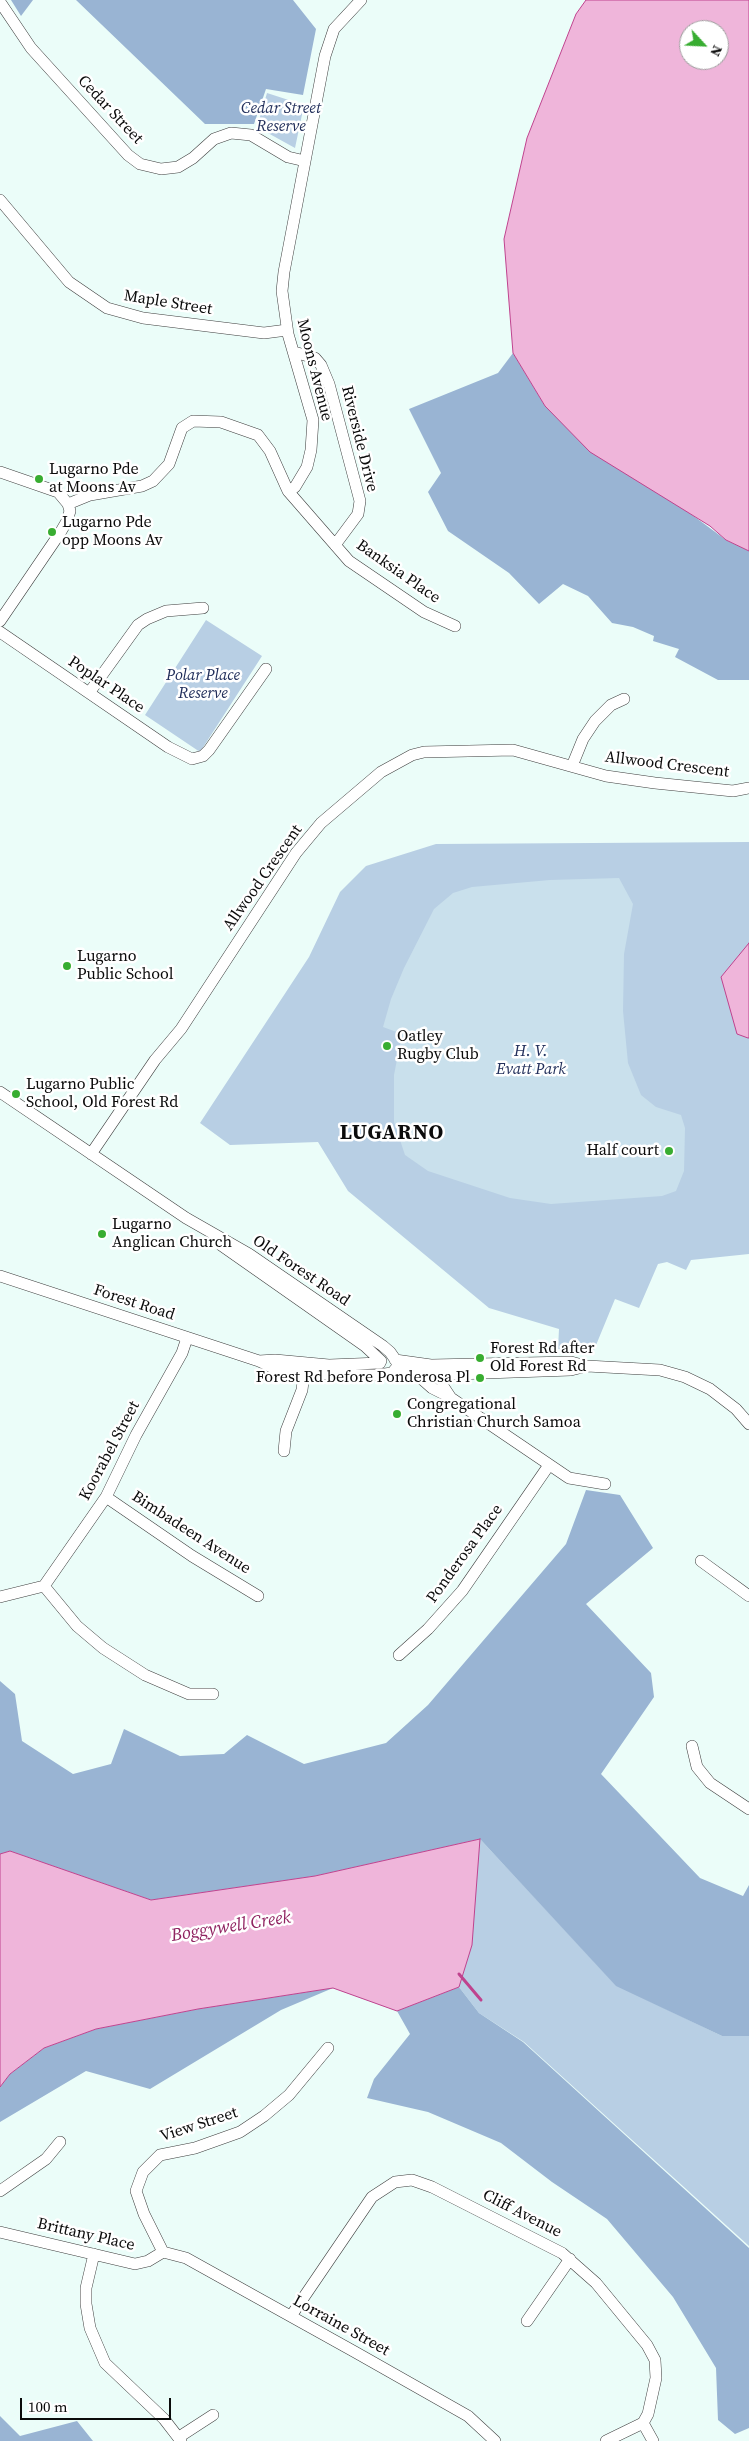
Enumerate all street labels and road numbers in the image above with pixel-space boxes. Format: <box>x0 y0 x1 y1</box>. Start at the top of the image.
street label: Cedar Street <box>73 72 147 148</box>
street label: Maple Street <box>122 287 214 319</box>
street label: Moons Avenue <box>292 317 336 423</box>
street label: Riverside Drive <box>337 384 381 494</box>
street label: Banksia Place <box>352 536 444 608</box>
street label: Poplar Place <box>64 652 148 718</box>
street label: Allwood Crescent <box>604 748 730 782</box>
street label: Allwood Crescent <box>219 821 307 935</box>
street label: Old Forest Road <box>249 1231 353 1311</box>
street label: Forest Road <box>91 1281 177 1325</box>
street label: Koorabel Street <box>76 1398 144 1504</box>
street label: Bimbadeen Avenue <box>128 1487 254 1579</box>
street label: Ponderosa Place <box>423 1501 507 1607</box>
street label: View Street <box>158 2103 240 2147</box>
street label: Cliff Avenue <box>479 2186 565 2242</box>
street label: Brittany Place <box>35 2214 137 2256</box>
street label: Lorraine Street <box>289 2292 393 2360</box>

